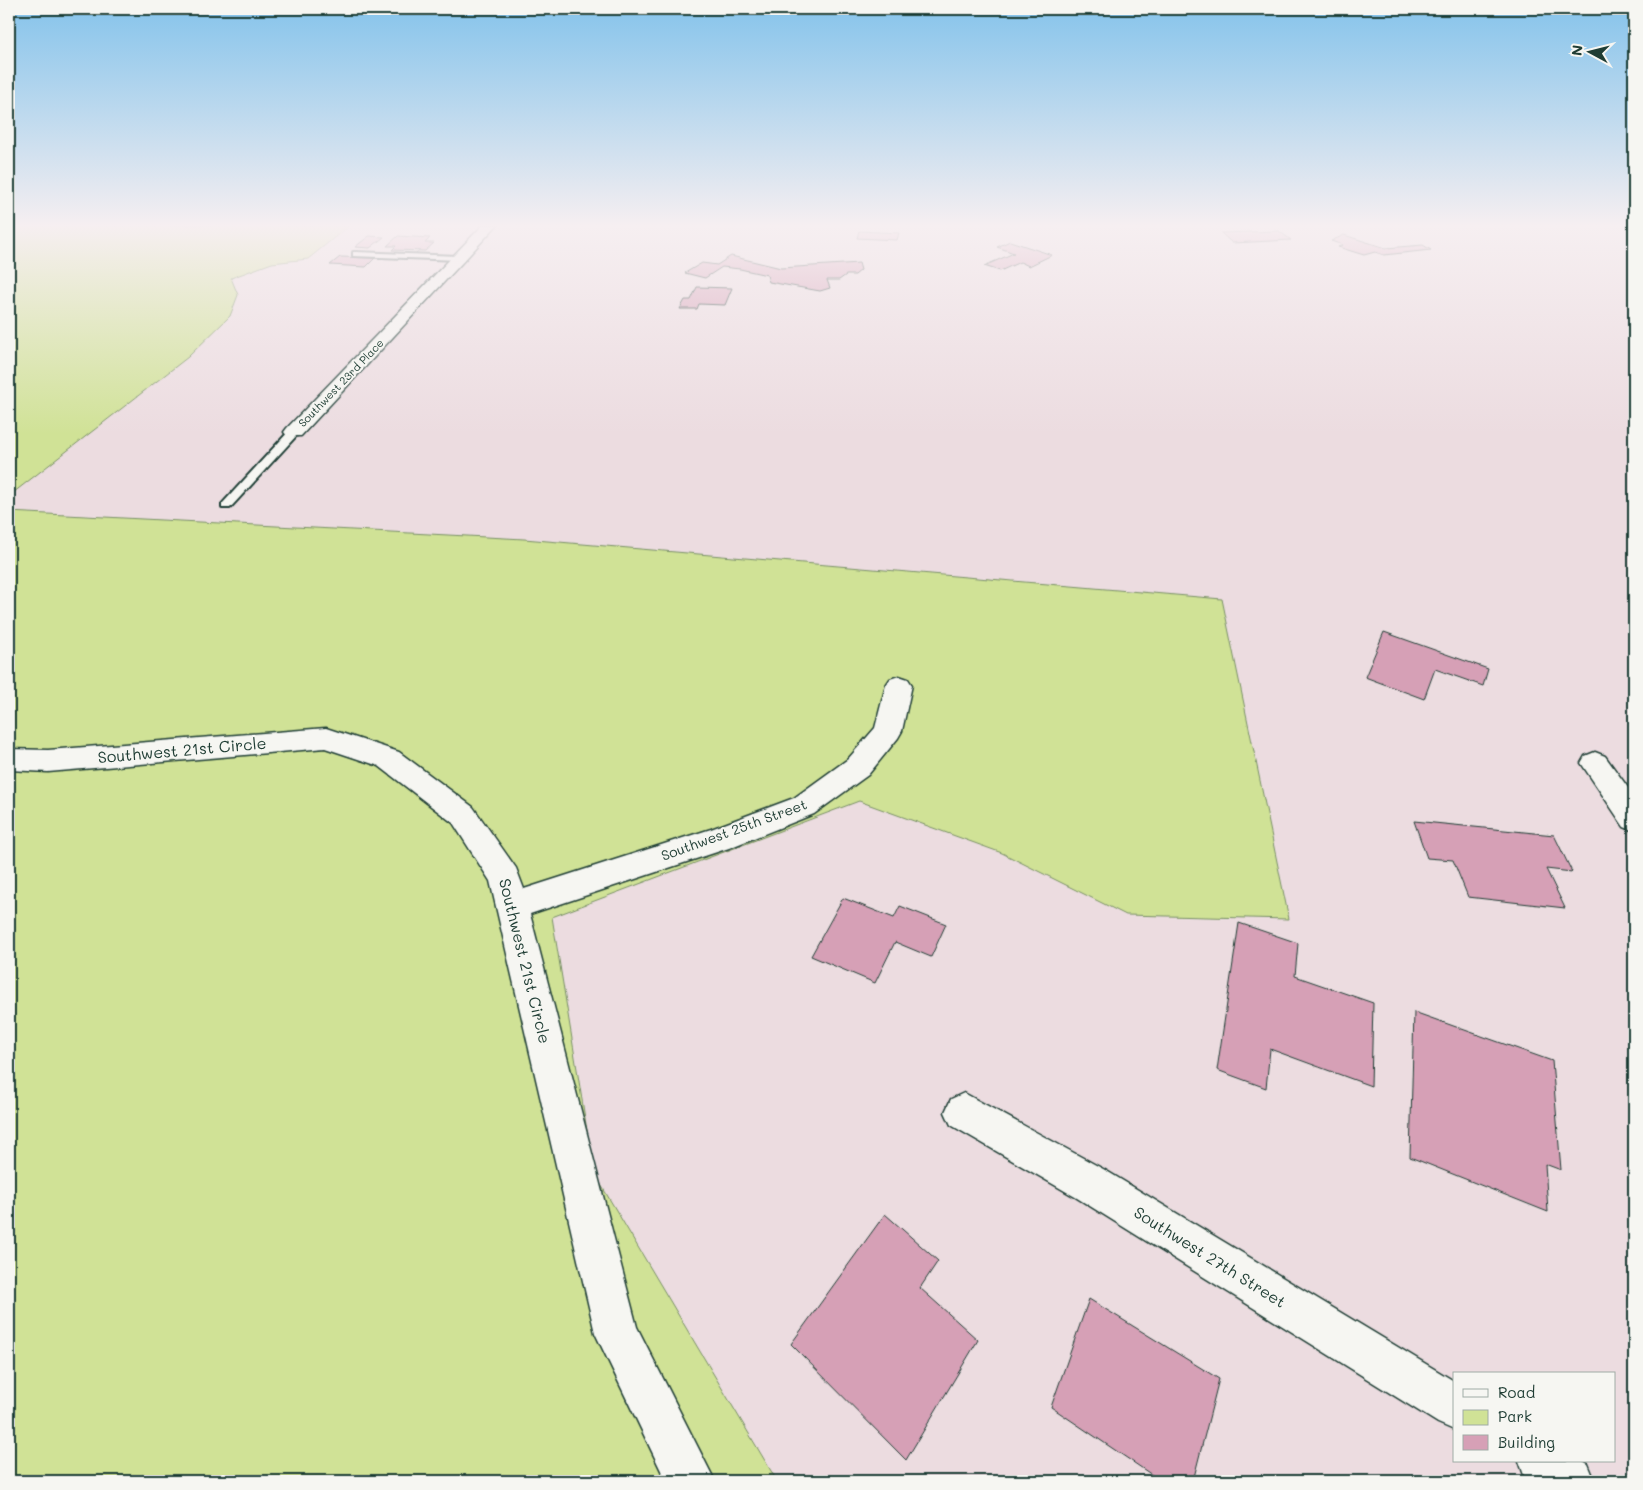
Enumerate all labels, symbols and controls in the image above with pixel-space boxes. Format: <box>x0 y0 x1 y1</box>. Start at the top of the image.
north arrow <box>1566 28 1616 78</box>
text: N <box>1567 44 1587 57</box>
street label: Southwest 23rd Place <box>295 335 387 430</box>
street label: Southwest 21st Circle <box>97 732 267 767</box>
street label: Southwest 25th Street <box>658 794 809 865</box>
street label: Southwest 21st Circle <box>495 876 556 1046</box>
street label: Southwest 27th Street <box>1130 1201 1290 1312</box>
legend <box>1453 1372 1616 1462</box>
text: Road <box>1498 1382 1535 1402</box>
text: Park <box>1498 1406 1532 1426</box>
text: Building <box>1498 1432 1555 1452</box>

